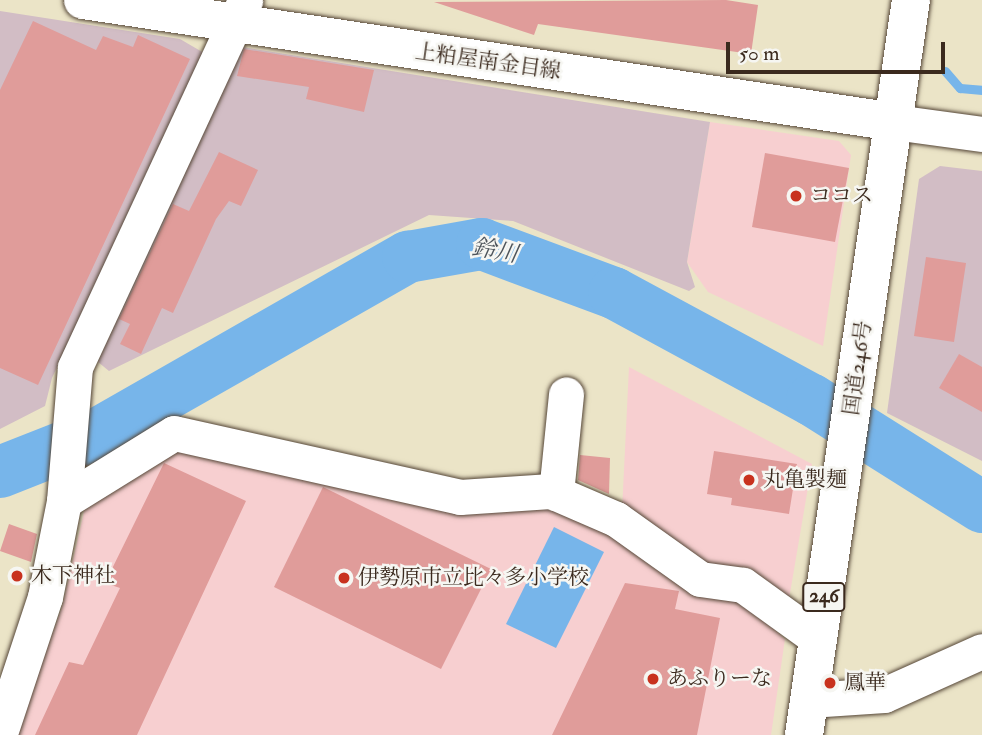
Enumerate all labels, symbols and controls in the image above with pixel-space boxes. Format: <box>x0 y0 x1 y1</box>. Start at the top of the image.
scale bar <box>730 28 949 72</box>
street label: 上粕屋南金目線 <box>413 39 563 85</box>
text: 50 m <box>739 40 780 67</box>
place label: ココス <box>810 183 873 209</box>
marker: ココス <box>788 188 804 204</box>
water label: 鈴川 <box>470 233 520 269</box>
street label: 国道246号 <box>839 319 877 417</box>
place label: 丸亀製麺 <box>763 467 847 493</box>
marker: 丸亀製麺 <box>741 472 757 488</box>
place label: 木下神社 <box>31 563 115 589</box>
place label: 伊勢原市立比々多小学校 <box>358 565 589 591</box>
marker: 木下神社 <box>9 568 25 584</box>
marker: 伊勢原市立比々多小学校 <box>336 570 352 586</box>
road number: 246 <box>801 582 847 612</box>
place label: あふりーな <box>667 666 772 692</box>
place label: 鳳華 <box>844 670 886 696</box>
marker: あふりーな <box>645 671 661 687</box>
marker: 鳳華 <box>822 675 838 691</box>

